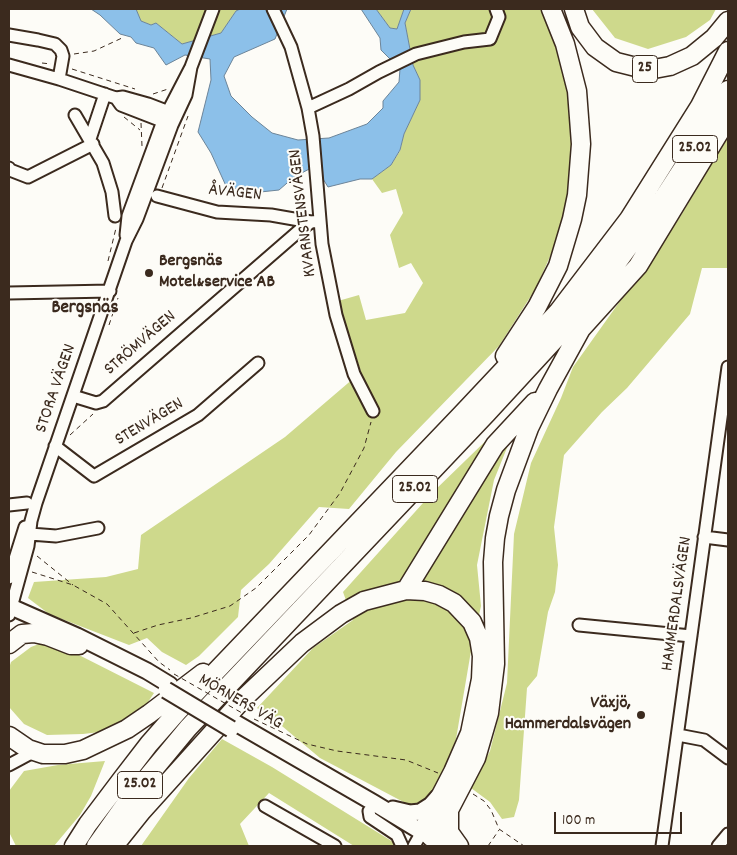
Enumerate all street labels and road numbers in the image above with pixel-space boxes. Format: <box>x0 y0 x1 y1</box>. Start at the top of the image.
road number: 25 <box>632 56 658 82</box>
road number: 25.02 <box>672 136 718 162</box>
street label: KVARNSTENSVÄGEN <box>285 148 323 278</box>
street label: ÅVÄGEN <box>207 180 263 208</box>
street label: STRÖMVÄGEN <box>101 307 181 381</box>
street label: STORA VÄGEN <box>32 342 82 436</box>
street label: STENVÄGEN <box>112 394 188 452</box>
road number: 25.02 <box>392 476 438 502</box>
street label: HAMMERDALSVÄGEN <box>658 535 698 673</box>
street label: MÖRNERS VÄG <box>194 670 286 736</box>
road number: 25.02 <box>118 772 162 798</box>

